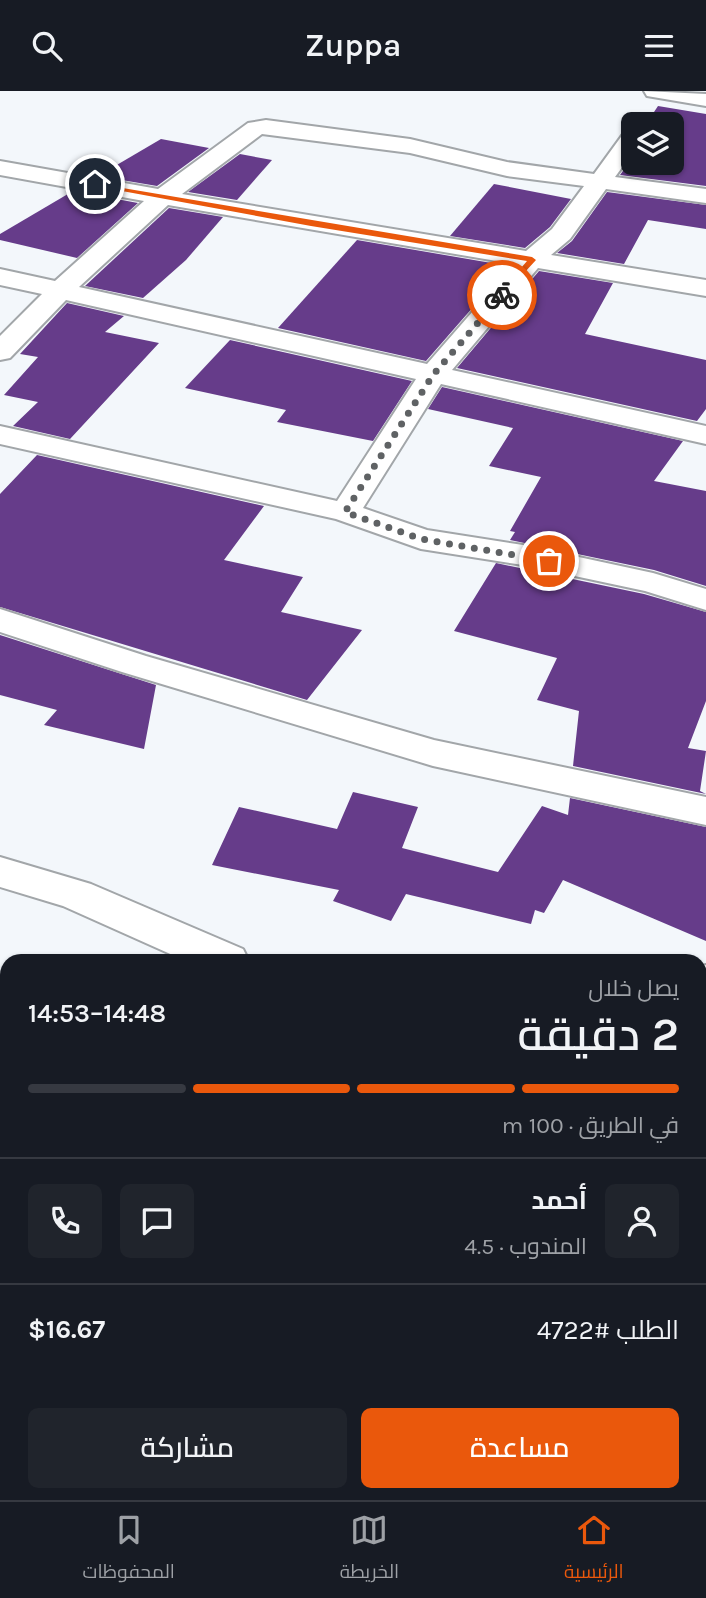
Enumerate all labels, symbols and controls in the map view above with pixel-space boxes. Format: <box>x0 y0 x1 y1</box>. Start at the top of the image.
icon: search <box>28 27 66 65</box>
text: Zuppa <box>305 27 401 64</box>
icon: menu <box>640 27 678 65</box>
map controls <box>621 112 684 175</box>
button: layers <box>621 112 684 175</box>
pin <box>65 154 125 214</box>
icon: home <box>76 165 114 203</box>
courier <box>467 260 537 330</box>
icon: bike <box>483 276 521 314</box>
pin <box>519 531 579 591</box>
icon: bag <box>530 542 568 580</box>
text: يصل خلال <box>588 975 679 1002</box>
text: 14:48–14:53 <box>28 998 166 1029</box>
text: 2 دقيقة <box>518 1008 679 1062</box>
text: في الطريق · 100 m <box>502 1112 679 1139</box>
button: phone <box>28 1184 102 1258</box>
button: chat <box>120 1184 194 1258</box>
button: person <box>605 1184 679 1258</box>
text: أحمد <box>531 1185 587 1216</box>
text: المندوب · 4.5 <box>464 1233 587 1260</box>
text: $16.67 <box>28 1314 105 1345</box>
text: الطلب #4722 <box>537 1315 679 1346</box>
button: مشاركة <box>28 1408 347 1488</box>
button: مساعدة <box>361 1408 679 1488</box>
tab: المحفوظات <box>82 1511 175 1589</box>
tab: الخريطة <box>340 1511 399 1589</box>
tab: الرئيسية <box>564 1511 624 1589</box>

